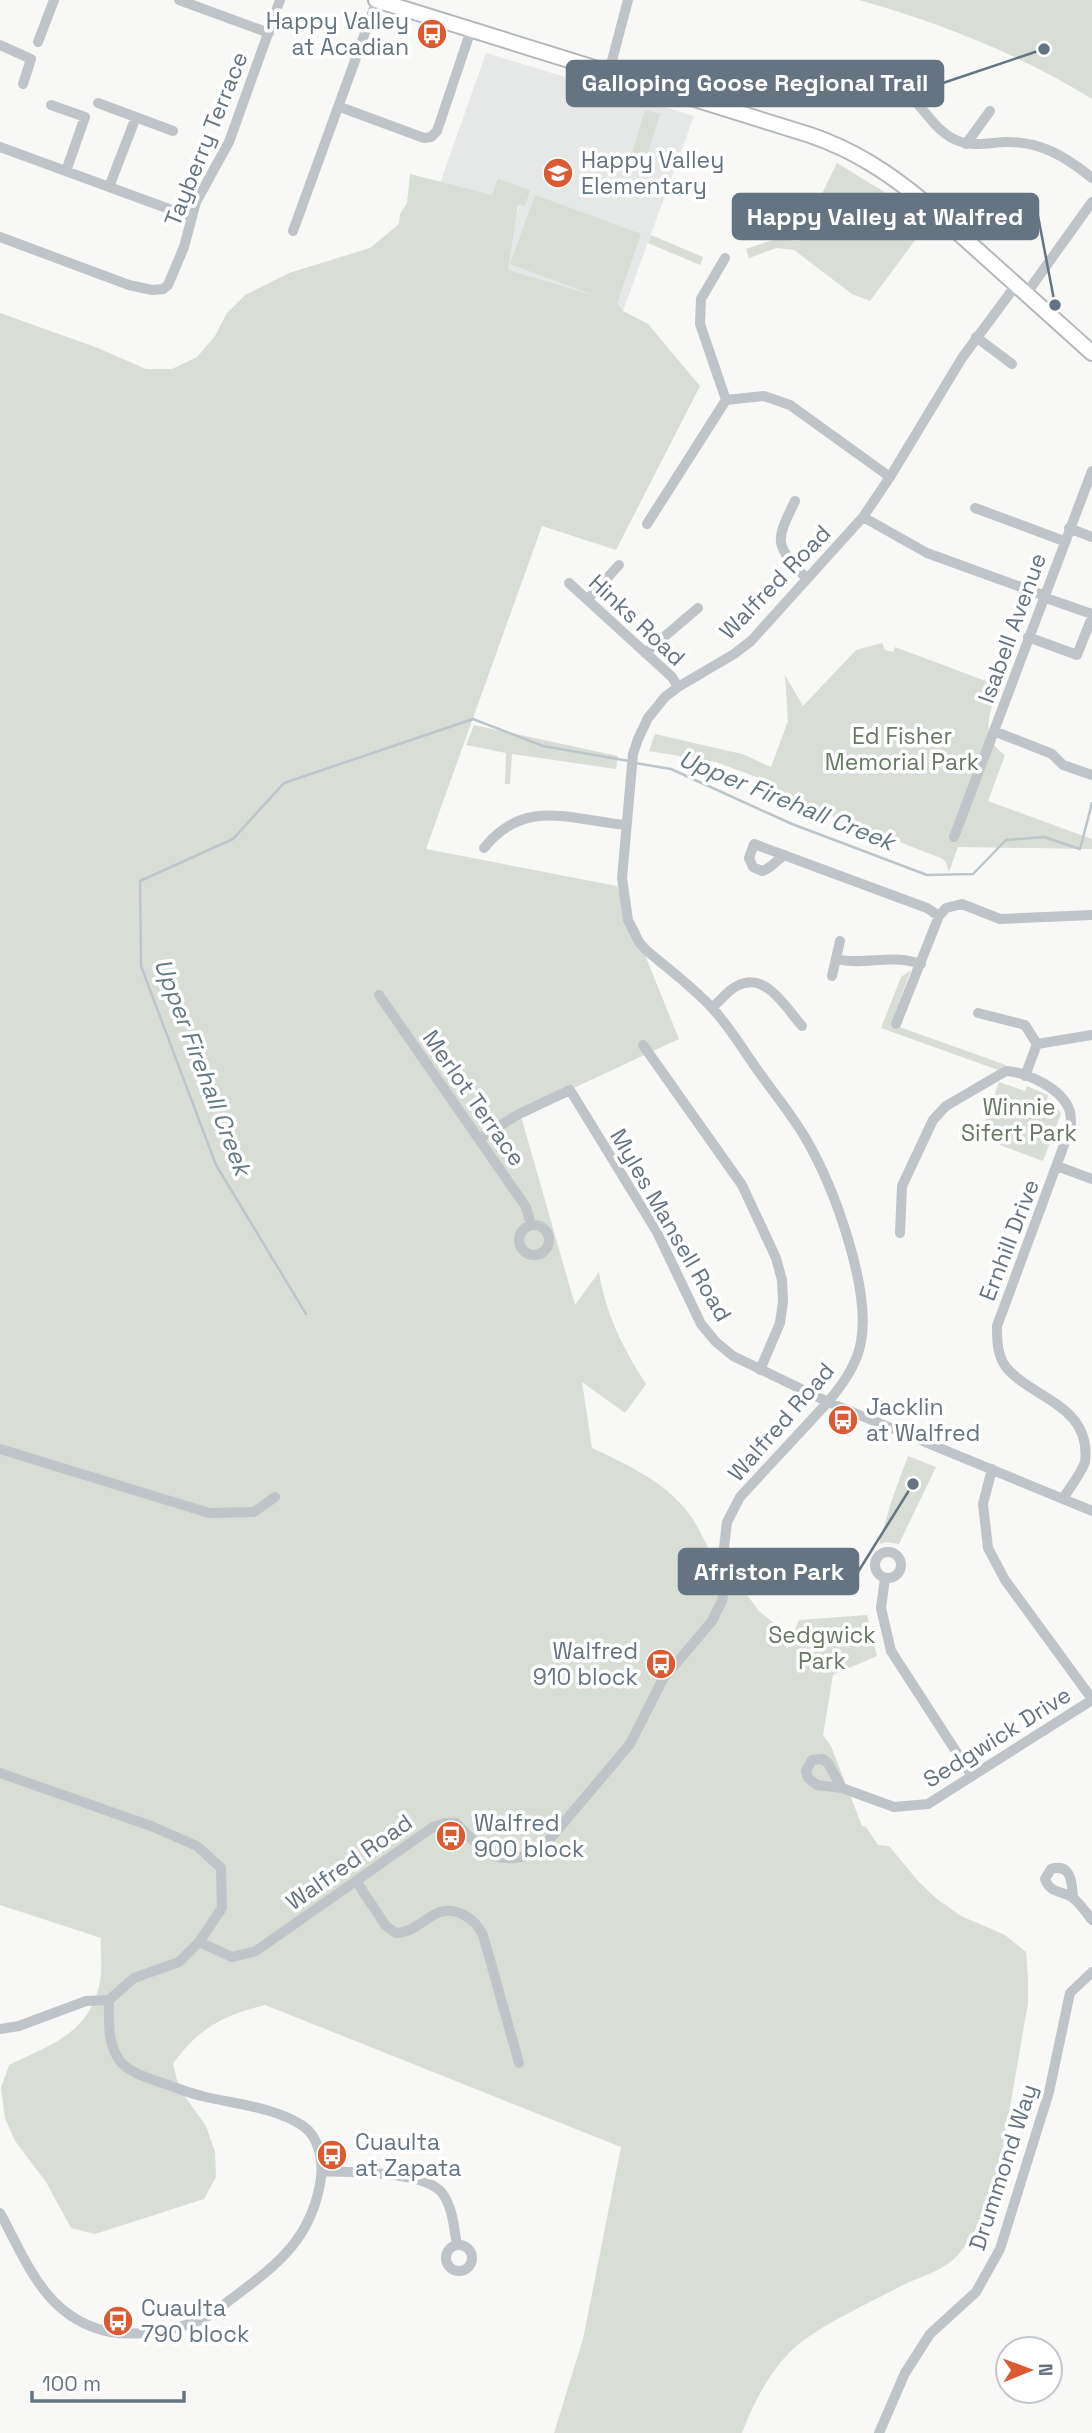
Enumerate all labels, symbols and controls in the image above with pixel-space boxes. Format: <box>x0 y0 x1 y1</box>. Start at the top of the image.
place label: Happy Valley at Acadian <box>266 6 409 62</box>
bus stop icon: Happy Valley at Acadian <box>415 17 449 51</box>
street label: Tayberry Terrace <box>157 47 255 231</box>
callout: Galloping Goose Regional Trail <box>567 61 943 106</box>
text: Galloping Goose Regional Trail <box>581 67 929 98</box>
place label: Happy Valley Elementary <box>581 145 724 201</box>
school or university icon: Happy Valley Elementary <box>541 156 575 190</box>
callout: Happy Valley at Walfred <box>733 194 1038 239</box>
text: Happy Valley at Walfred <box>747 201 1023 232</box>
street label: Walfred Road <box>713 518 837 646</box>
street label: Isabell Avenue <box>971 549 1053 707</box>
street label: Hinks Road <box>582 568 692 672</box>
park label: Ed Fisher Memorial Park <box>825 721 979 777</box>
water label: Upper Firehall Creek <box>675 743 902 859</box>
water label: Upper Firehall Creek <box>147 954 260 1183</box>
street label: Merlot Terrace <box>416 1024 532 1172</box>
park label: Winnie Sifert Park <box>961 1092 1077 1148</box>
street label: Myles Mansell Road <box>604 1123 738 1327</box>
street label: Ernhill Drive <box>972 1175 1046 1305</box>
street label: Walfred Road <box>721 1356 841 1488</box>
place label: Jacklin at Walfred <box>866 1392 980 1448</box>
bus stop icon: Jacklin at Walfred <box>826 1403 860 1437</box>
callout: Afriston Park <box>679 1549 858 1594</box>
text: Afriston Park <box>694 1556 845 1587</box>
park label: Sedgwick Park <box>768 1620 876 1676</box>
place label: Walfred 910 block <box>533 1636 638 1692</box>
bus stop icon: Walfred 910 block <box>644 1647 678 1681</box>
street label: Sedgwick Drive <box>918 1680 1076 1794</box>
street label: Walfred Road <box>280 1807 418 1917</box>
place label: Walfred 900 block <box>474 1808 584 1864</box>
bus stop icon: Walfred 900 block <box>434 1819 468 1853</box>
street label: Drummond Way <box>962 2080 1044 2254</box>
place label: Cuaulta at Zapata <box>355 2127 462 2183</box>
bus stop icon: Cuaulta at Zapata <box>315 2138 349 2172</box>
place label: Cuaulta 790 block <box>141 2293 249 2349</box>
bus stop icon: Cuaulta 790 block <box>101 2304 135 2338</box>
north arrow <box>994 2335 1064 2405</box>
scale bar <box>32 2360 184 2404</box>
text: N <box>1033 2363 1058 2376</box>
text: 100 m <box>42 2370 101 2397</box>

